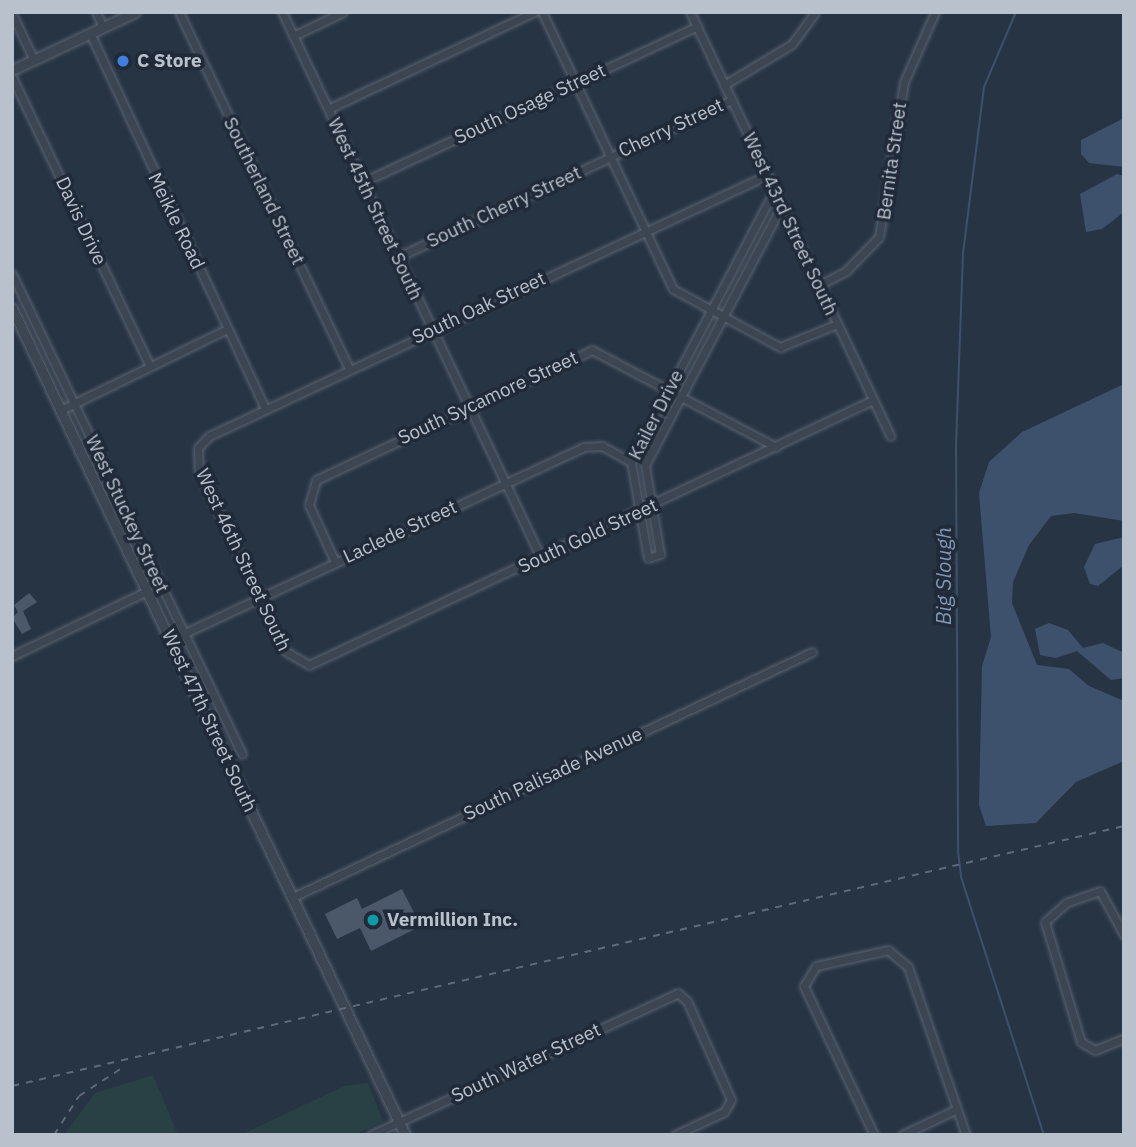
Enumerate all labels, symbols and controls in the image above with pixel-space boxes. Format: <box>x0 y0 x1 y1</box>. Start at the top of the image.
place label: C Store <box>137 50 202 72</box>
marker: C Store <box>115 53 131 69</box>
street label: South Osage Street <box>451 59 609 149</box>
street label: Cherry Street <box>615 94 727 162</box>
street label: Bernita Street <box>872 101 912 221</box>
street label: Southerland Street <box>218 114 310 268</box>
street label: West 45th Street South <box>323 114 427 304</box>
street label: West 43rd Street South <box>738 129 842 319</box>
street label: South Cherry Street <box>423 161 585 253</box>
street label: Meikle Road <box>143 169 209 273</box>
street label: Davis Drive <box>51 173 111 269</box>
street label: South Oak Street <box>409 267 549 349</box>
street label: South Sycamore Street <box>395 346 581 450</box>
street label: Kailer Drive <box>624 366 688 464</box>
street label: West Stuckey Street <box>80 431 174 597</box>
street label: West 46th Street South <box>191 465 295 655</box>
street label: South Gold Street <box>515 494 661 578</box>
street label: Laclede Street <box>340 496 460 568</box>
water label: Big Slough <box>930 527 956 625</box>
street label: West 47th Street South <box>157 626 261 816</box>
street label: South Palisade Avenue <box>460 723 646 825</box>
place label: Vermillion Inc. <box>387 909 518 931</box>
marker: Vermillion Inc. <box>365 912 381 928</box>
street label: South Water Street <box>448 1018 604 1108</box>

